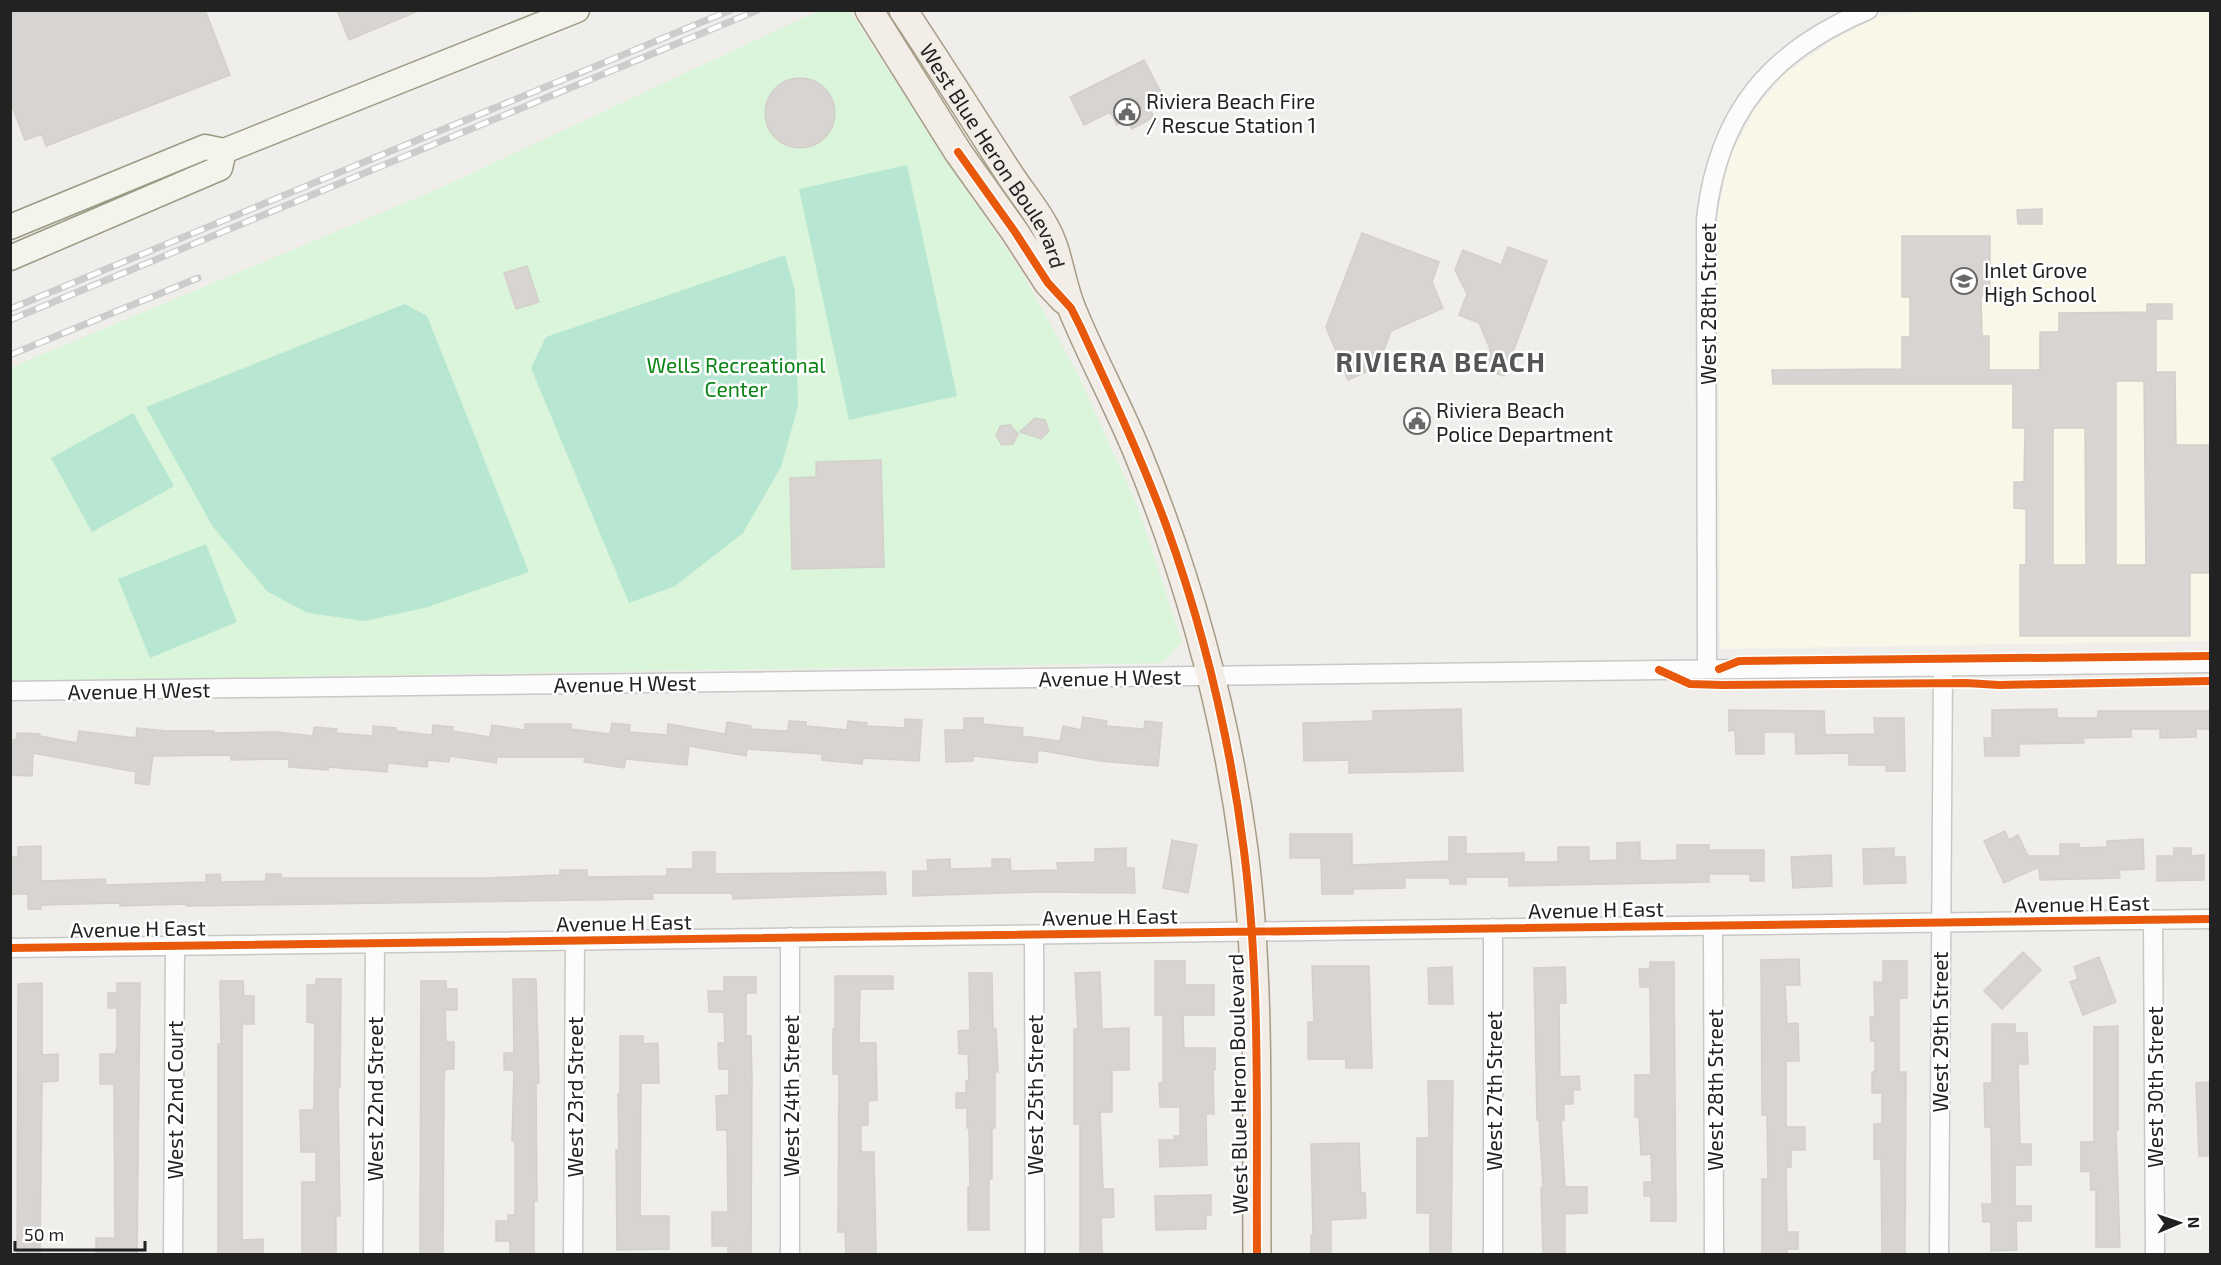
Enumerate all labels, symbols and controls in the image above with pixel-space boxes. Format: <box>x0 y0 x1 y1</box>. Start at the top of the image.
street label: West Blue Heron Boulevard <box>915 38 1072 271</box>
place label: Riviera Beach Fire / Rescue Station 1 <box>1146 88 1316 137</box>
public building icon: Riviera Beach Fire / Rescue Station 1 <box>1112 97 1142 127</box>
street label: West 28th Street <box>1695 223 1720 385</box>
place label: Inlet Grove High School <box>1984 257 2097 306</box>
school or university icon: Inlet Grove High School <box>1949 266 1979 296</box>
district label: RIVIERA BEACH <box>1336 345 1546 377</box>
park label: Wells Recreational Center <box>646 352 826 401</box>
place label: Riviera Beach Police Department <box>1436 397 1613 446</box>
public building icon: Riviera Beach Police Department <box>1402 406 1432 436</box>
street label: Avenue H West <box>1038 663 1182 691</box>
street label: Avenue H West <box>553 669 697 697</box>
street label: Avenue H West <box>67 676 211 704</box>
street label: Avenue H East <box>2014 889 2150 917</box>
street label: Avenue H East <box>1528 895 1664 923</box>
street label: Avenue H East <box>1042 902 1178 930</box>
street label: Avenue H East <box>556 908 692 936</box>
street label: Avenue H East <box>70 914 206 942</box>
street label: West 29th Street <box>1927 951 1952 1113</box>
street label: West Blue Heron Boulevard <box>1222 953 1252 1215</box>
street label: West 30th Street <box>2142 1006 2167 1168</box>
street label: West 28th Street <box>1702 1009 1727 1171</box>
street label: West 27th Street <box>1481 1011 1506 1171</box>
street label: West 24th Street <box>778 1015 803 1177</box>
street label: West 25th Street <box>1022 1015 1047 1175</box>
street label: West 22nd Street <box>362 1016 387 1182</box>
street label: West 23rd Street <box>562 1017 587 1177</box>
street label: West 22nd Court <box>162 1021 187 1179</box>
north arrow <box>2149 1193 2209 1253</box>
scale bar <box>15 1214 146 1252</box>
text: N <box>2185 1216 2204 1229</box>
text: 50 m <box>24 1223 64 1245</box>

